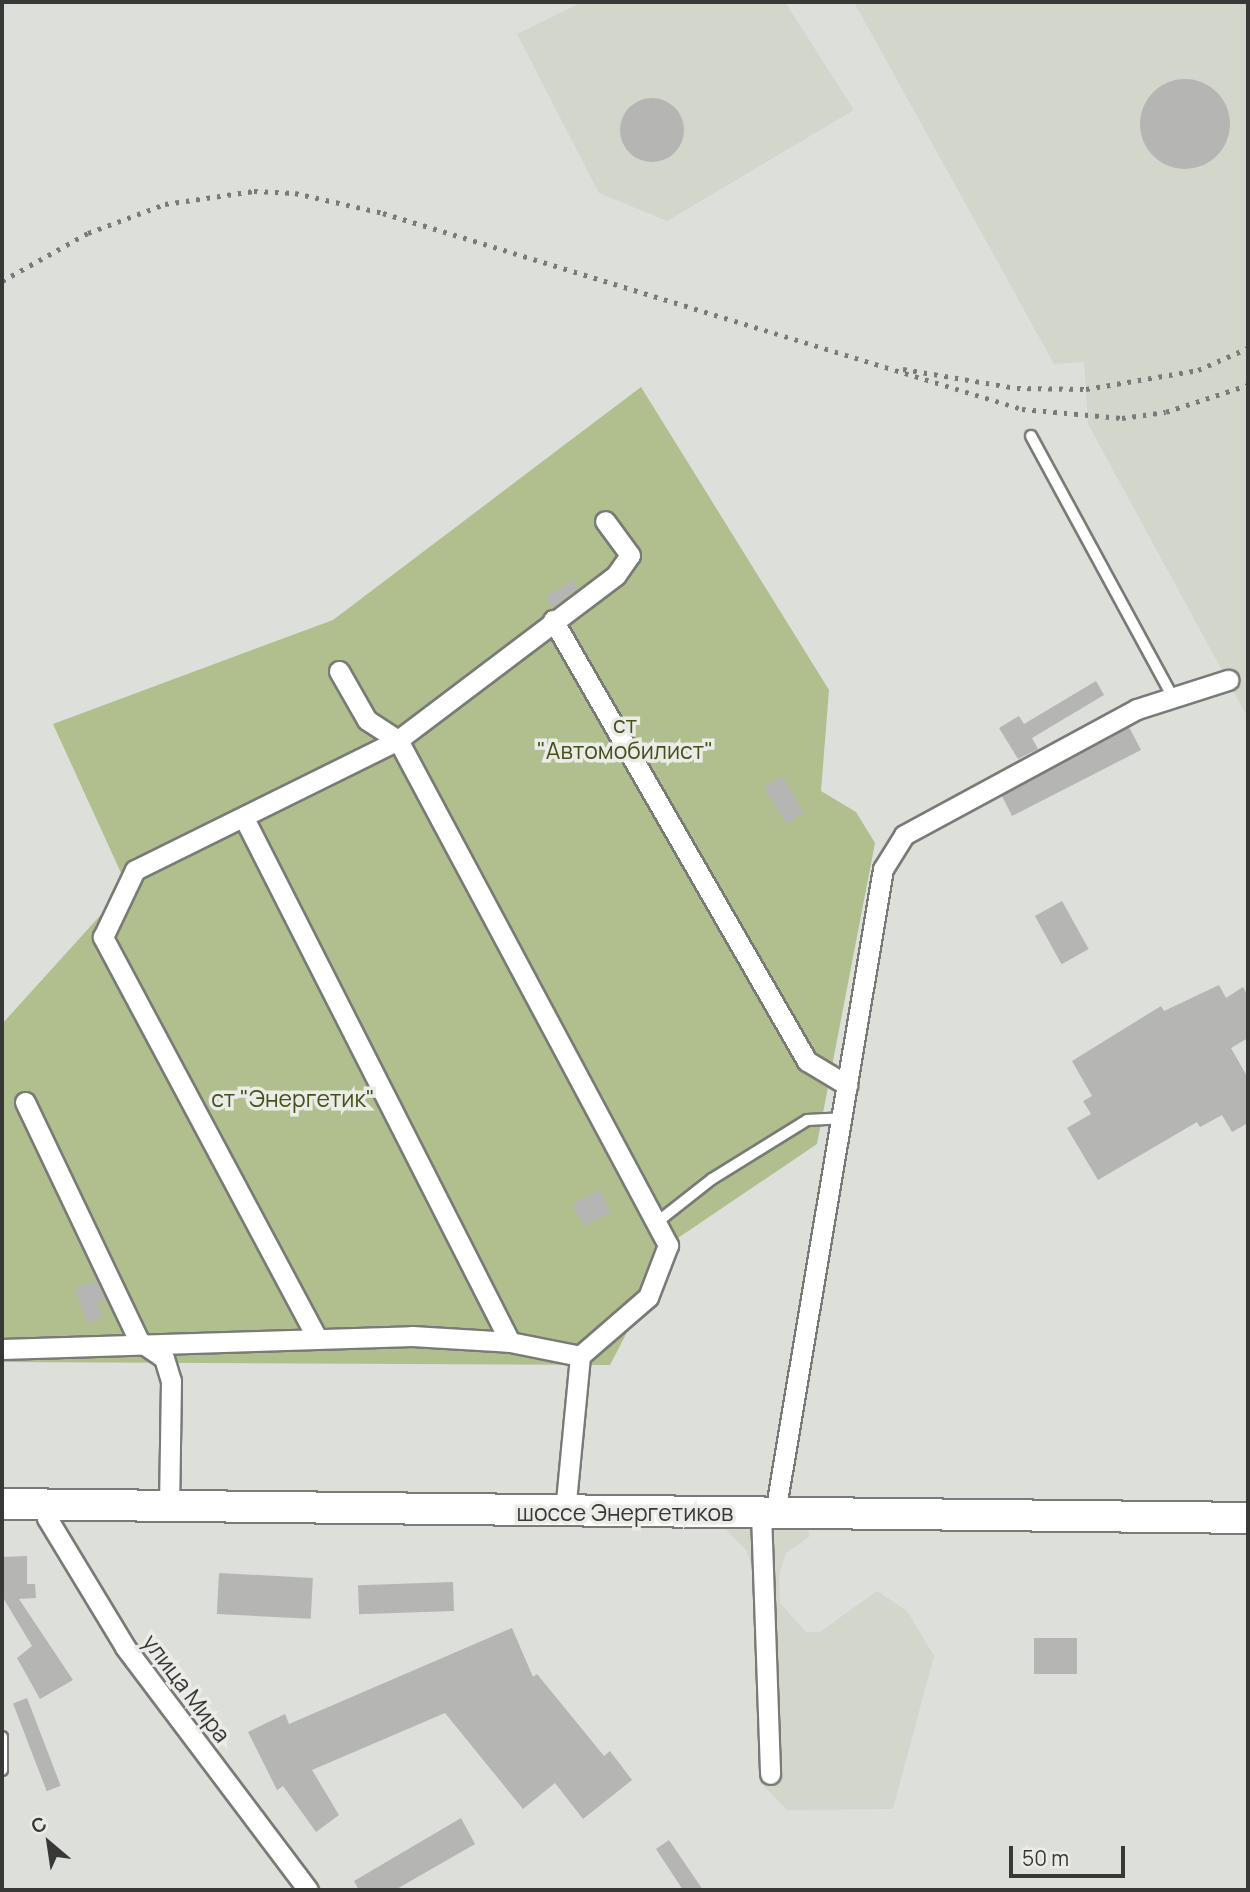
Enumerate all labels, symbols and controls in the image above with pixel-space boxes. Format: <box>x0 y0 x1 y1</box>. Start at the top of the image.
park label: ст "Автомобилист" <box>537 710 713 764</box>
park label: ст "Энергетик" <box>211 1084 375 1112</box>
street label: шоссе Энергетиков <box>517 1498 733 1526</box>
street label: улица Мира <box>137 1628 237 1748</box>
north arrow <box>14 1808 84 1878</box>
text: С <box>26 1810 51 1839</box>
scale bar <box>1012 1832 1128 1876</box>
text: 50 m <box>1022 1844 1069 1872</box>

